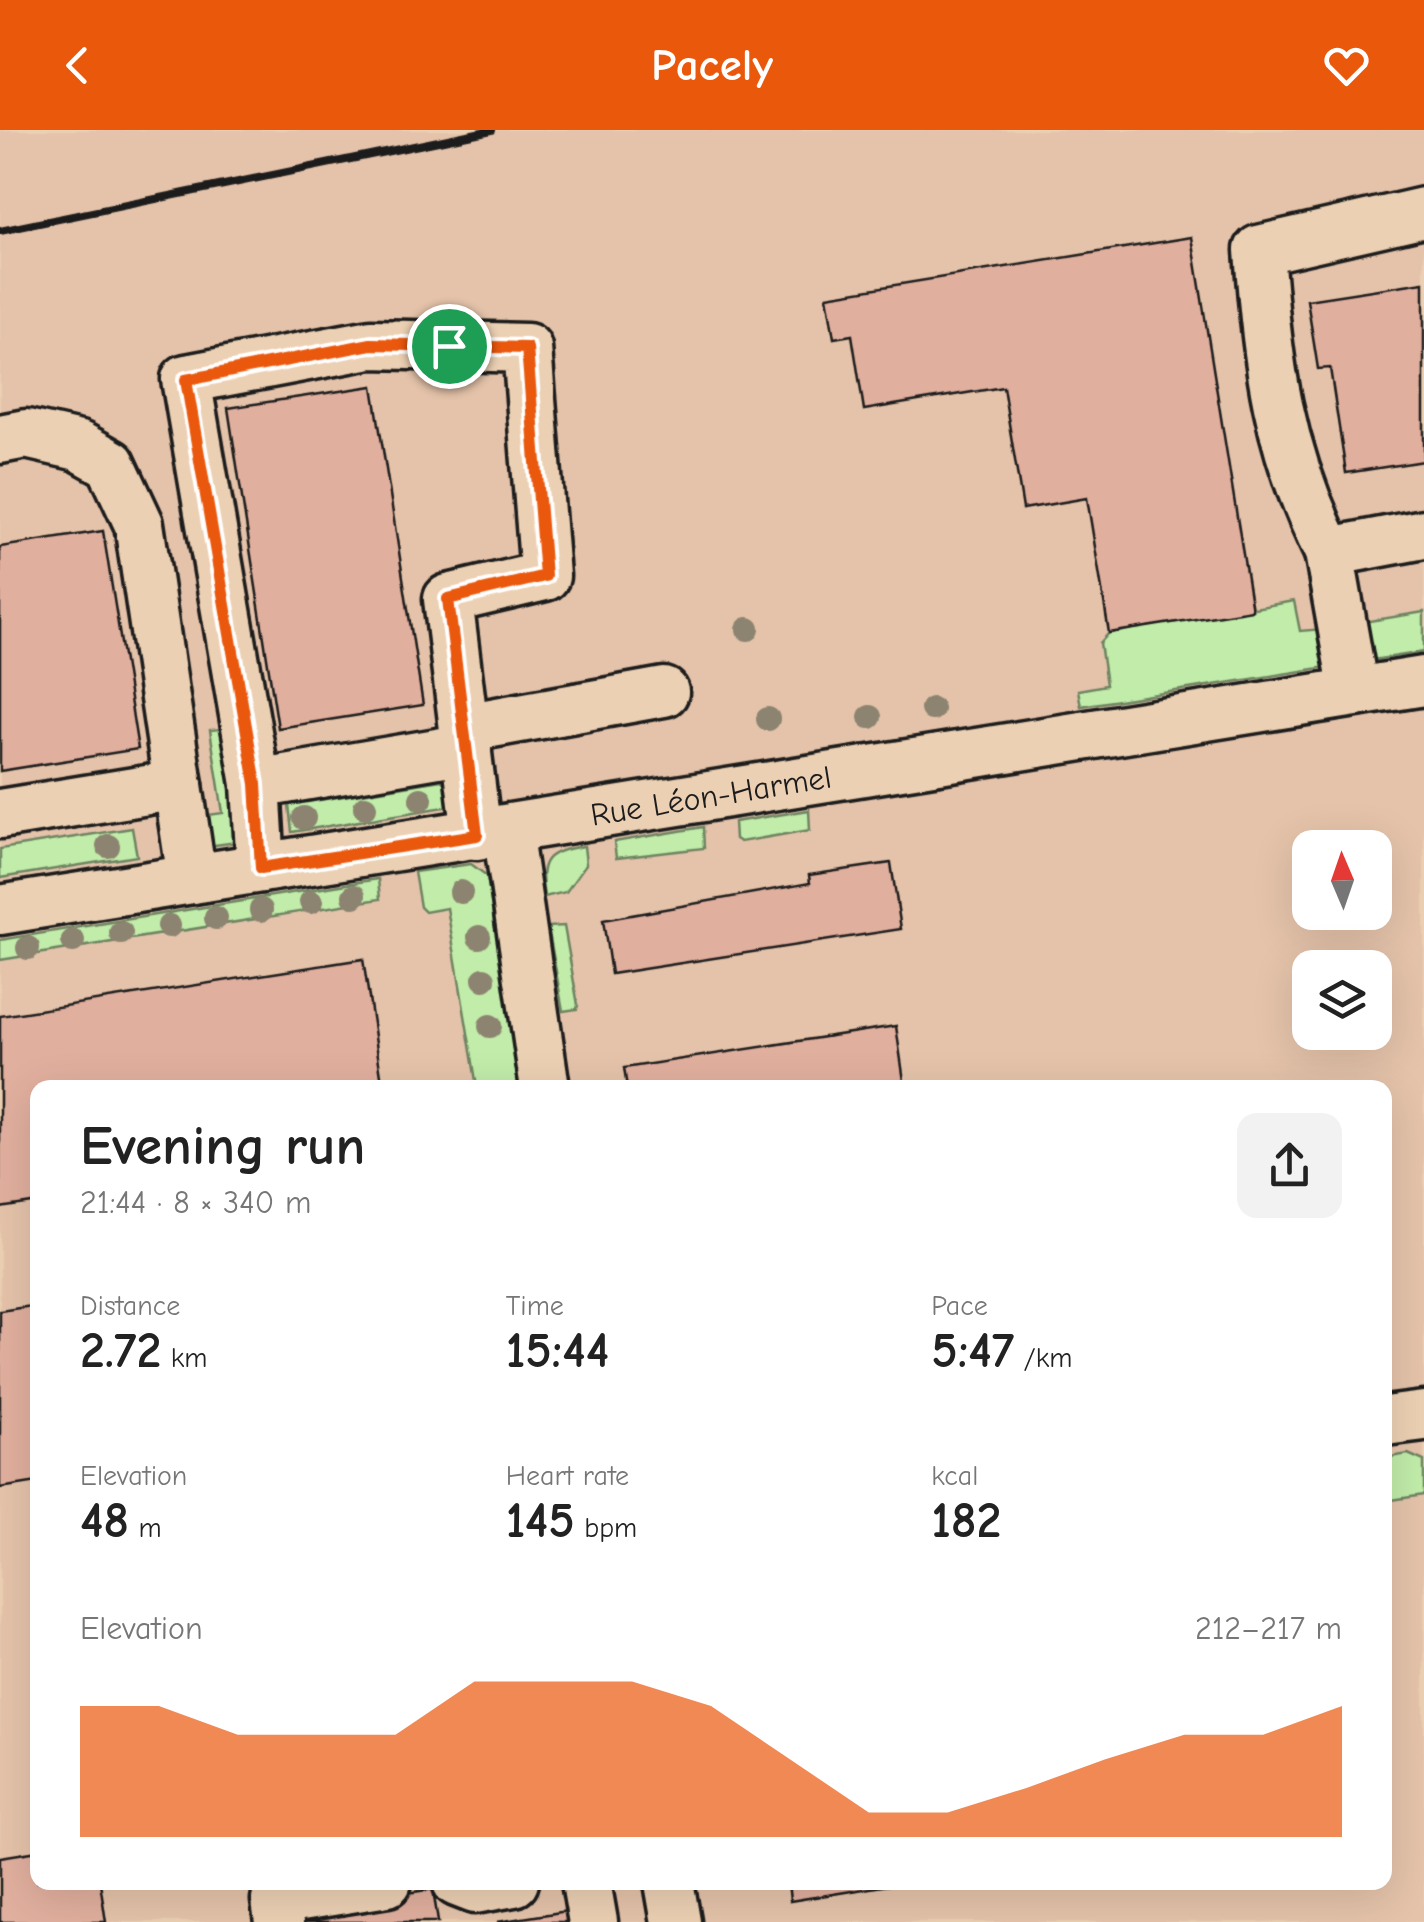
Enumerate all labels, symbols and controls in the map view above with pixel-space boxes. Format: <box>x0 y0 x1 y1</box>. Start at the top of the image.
icon: back <box>50 38 105 93</box>
icon: heart <box>1319 38 1374 93</box>
text: Pacely <box>651 39 773 91</box>
pin <box>407 304 492 389</box>
icon: arrive <box>422 319 477 374</box>
street label: Rue Léon-Harmel <box>588 758 834 833</box>
north arrow <box>1292 830 1392 930</box>
map controls <box>1292 830 1392 1050</box>
button: layers <box>1292 950 1392 1050</box>
button: share <box>1237 1113 1342 1218</box>
text: Evening run <box>80 1114 365 1178</box>
text: 21:44 · 8 × 340 m <box>80 1184 311 1221</box>
text: Distance <box>80 1290 180 1322</box>
text: Time <box>506 1290 564 1322</box>
text: Pace <box>931 1290 988 1322</box>
text: 2.72 <box>80 1322 161 1380</box>
text: 15:44 <box>506 1322 609 1380</box>
text: 5:47 <box>931 1322 1014 1380</box>
text: km <box>161 1342 207 1374</box>
text: /km <box>1014 1342 1072 1374</box>
text: Elevation <box>80 1460 187 1492</box>
text: Heart rate <box>506 1460 629 1492</box>
text: kcal <box>931 1460 978 1492</box>
text: 48 <box>80 1492 129 1550</box>
text: 145 <box>506 1492 575 1550</box>
text: 182 <box>931 1492 1001 1550</box>
text: m <box>129 1512 162 1544</box>
text: bpm <box>575 1512 637 1544</box>
text: Elevation <box>80 1610 203 1647</box>
text: 212–217 m <box>1195 1610 1342 1647</box>

